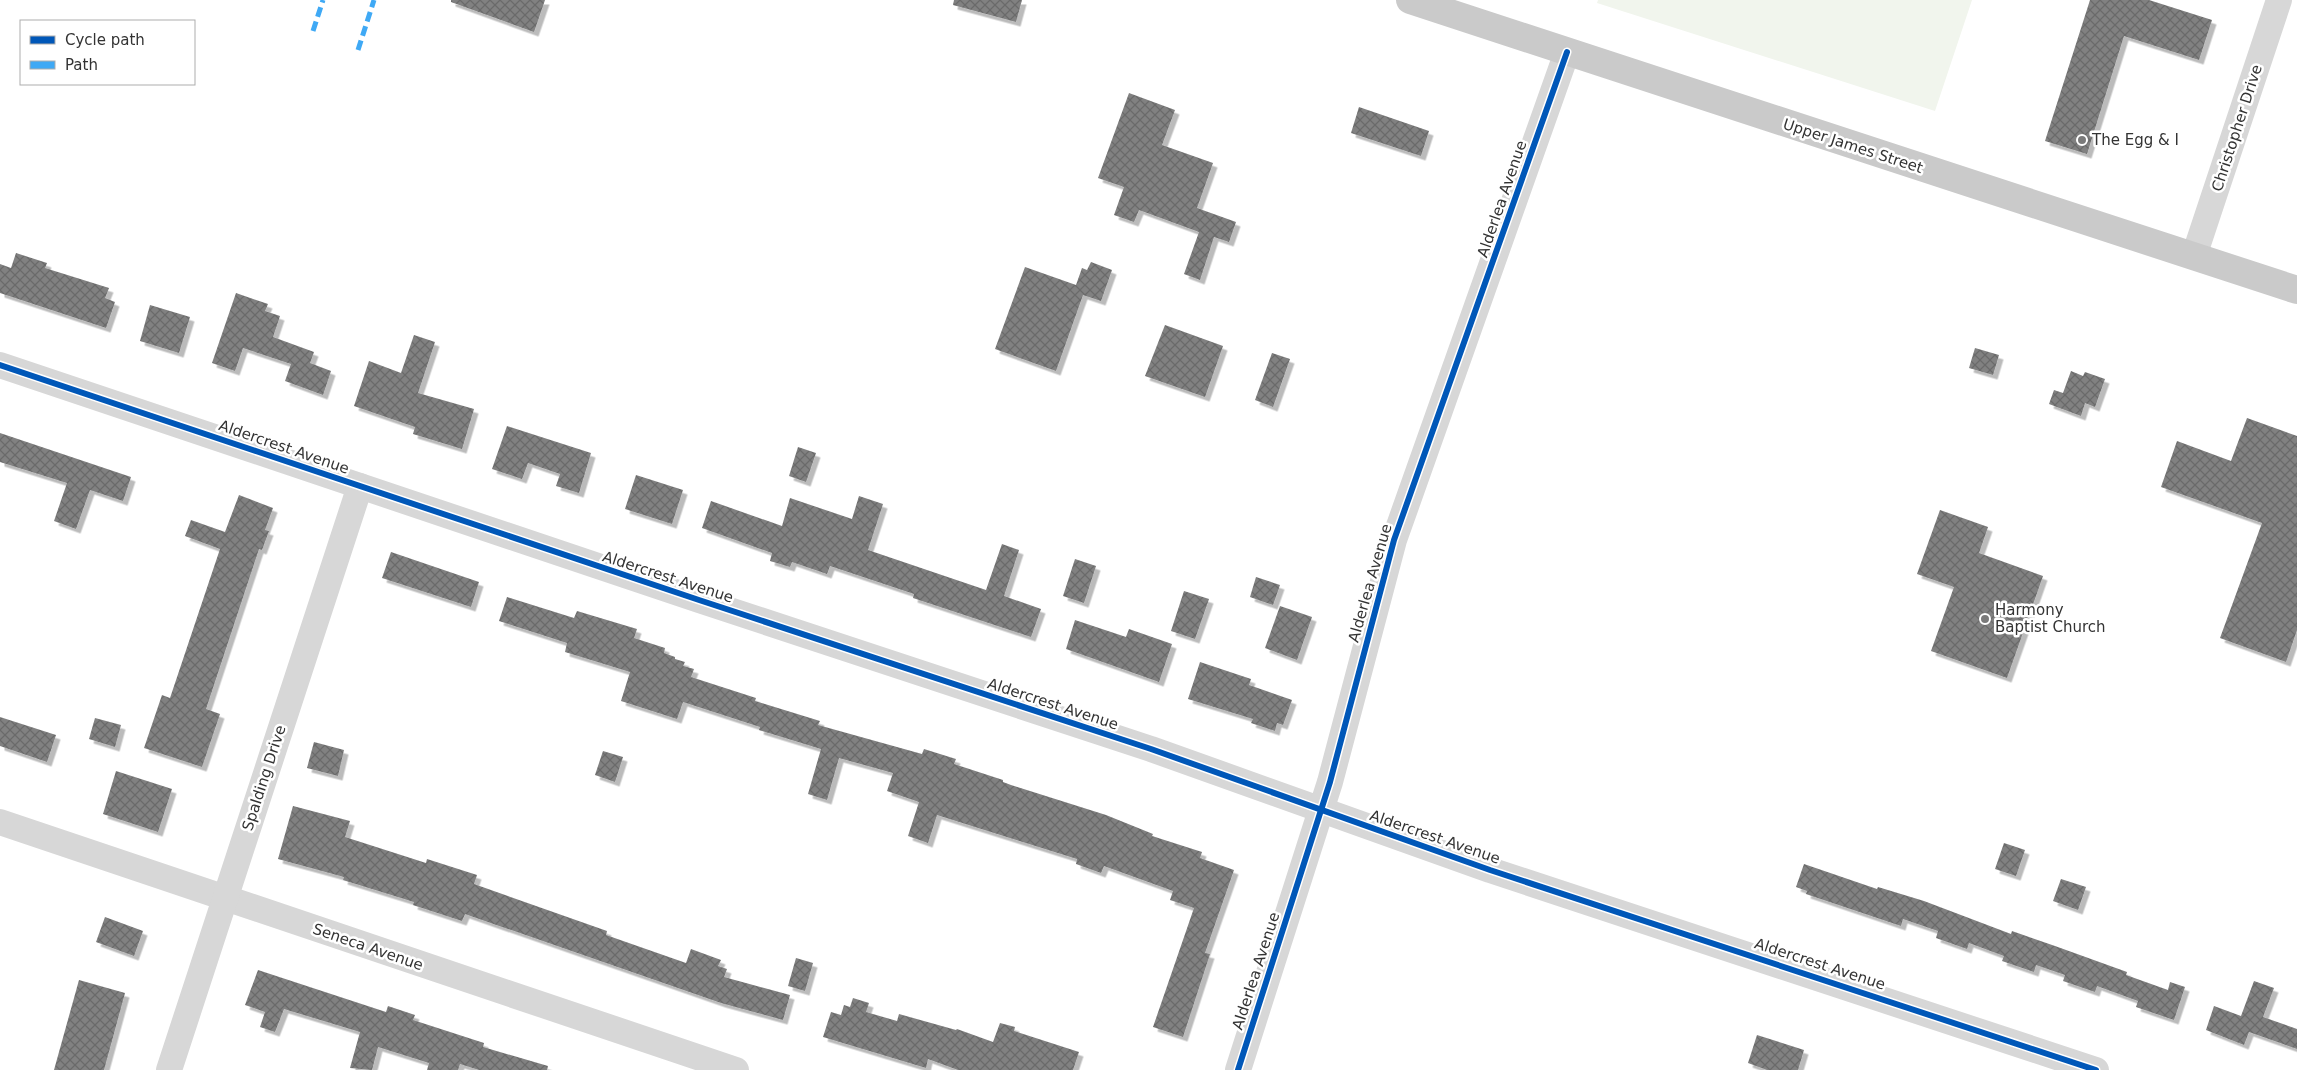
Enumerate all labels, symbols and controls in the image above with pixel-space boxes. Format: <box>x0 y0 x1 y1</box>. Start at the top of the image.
legend <box>20 20 195 85</box>
text: Cycle path <box>65 31 145 49</box>
text: Path <box>65 56 98 74</box>
street label: Christopher Drive <box>2208 62 2266 194</box>
street label: Upper James Street <box>1781 115 1925 177</box>
place label: The Egg & I <box>2091 131 2179 149</box>
marker: The Egg & I <box>2076 134 2088 146</box>
street label: Alderlea Avenue <box>1474 138 1530 260</box>
street label: Aldercrest Avenue <box>217 416 351 478</box>
street label: Alderlea Avenue <box>1344 522 1396 644</box>
street label: Aldercrest Avenue <box>600 547 736 607</box>
place label: Harmony Baptist Church <box>1995 601 2106 636</box>
marker: Harmony Baptist Church <box>1979 613 1991 625</box>
street label: Aldercrest Avenue <box>985 674 1121 734</box>
street label: Spalding Drive <box>238 723 290 833</box>
street label: Aldercrest Avenue <box>1368 806 1502 868</box>
street label: Alderlea Avenue <box>1229 910 1283 1032</box>
street label: Seneca Avenue <box>310 920 426 974</box>
street label: Aldercrest Avenue <box>1752 934 1888 994</box>

